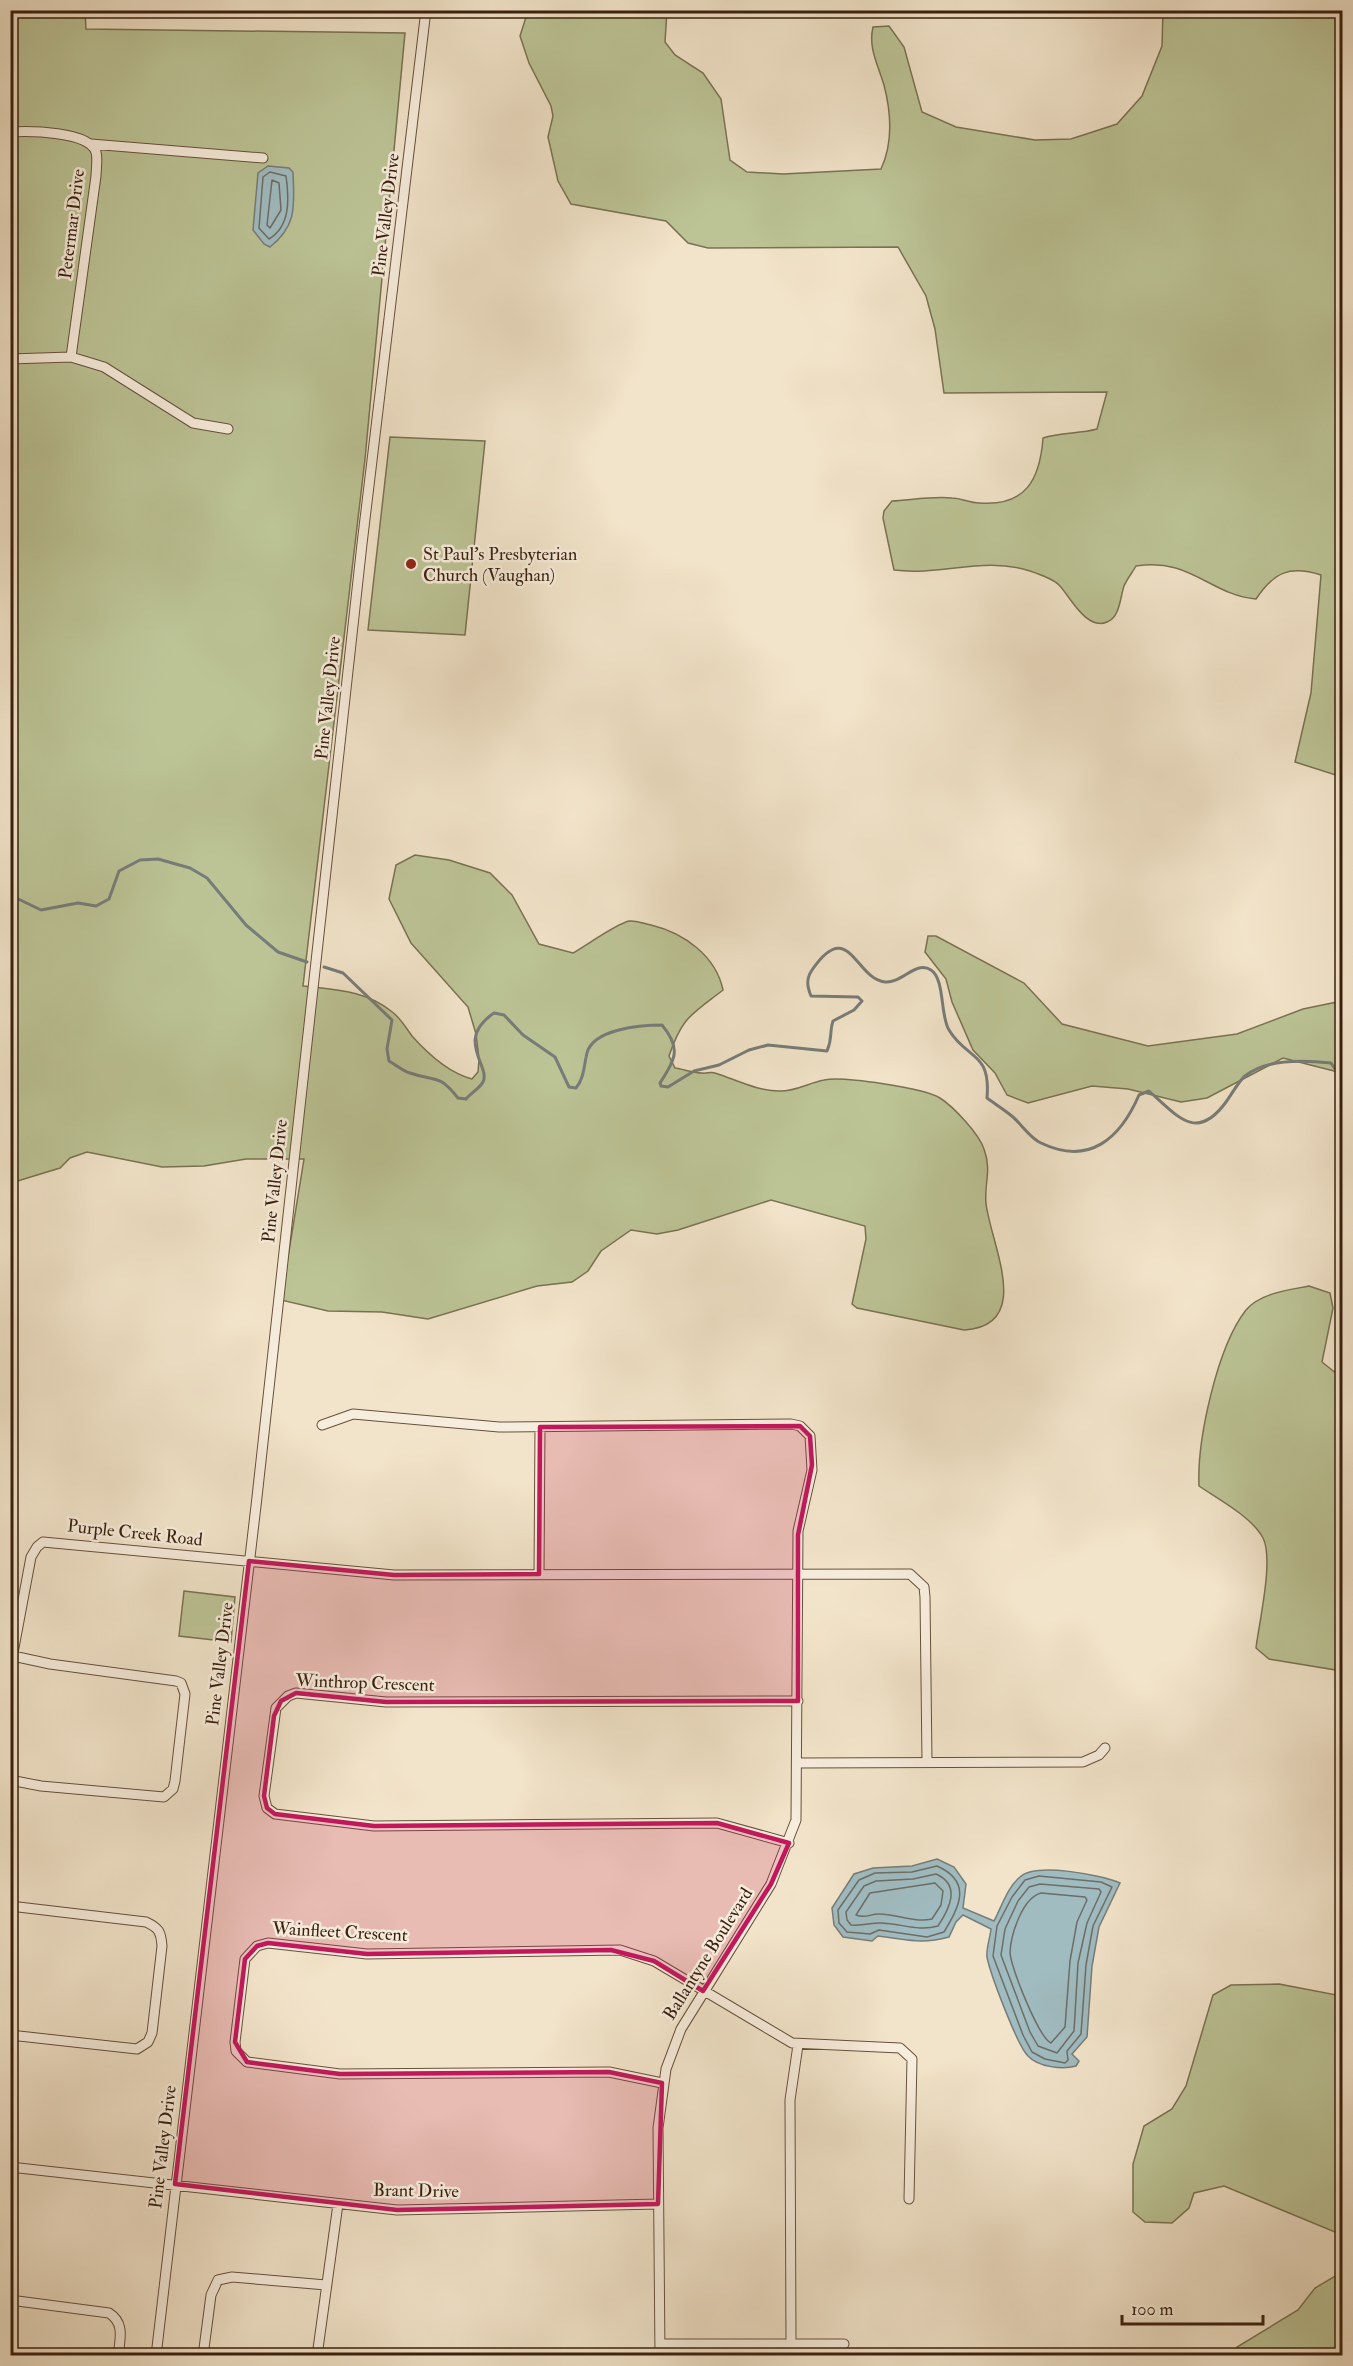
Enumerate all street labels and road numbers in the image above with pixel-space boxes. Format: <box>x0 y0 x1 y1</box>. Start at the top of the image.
street label: Pine Valley Drive <box>367 152 405 278</box>
street label: Petermar Drive <box>54 167 90 280</box>
street label: Pine Valley Drive <box>310 635 346 761</box>
street label: Pine Valley Drive <box>257 1118 293 1244</box>
street label: Purple Creek Road <box>66 1514 204 1552</box>
street label: Pine Valley Drive <box>201 1601 239 1727</box>
street label: Winthrop Crescent <box>294 1669 435 1697</box>
street label: Ballantyne Boulevard <box>658 1883 758 2024</box>
street label: Wainfleet Crescent <box>271 1917 408 1947</box>
street label: Pine Valley Drive <box>144 2084 182 2210</box>
street label: Brant Drive <box>373 2179 460 2203</box>

